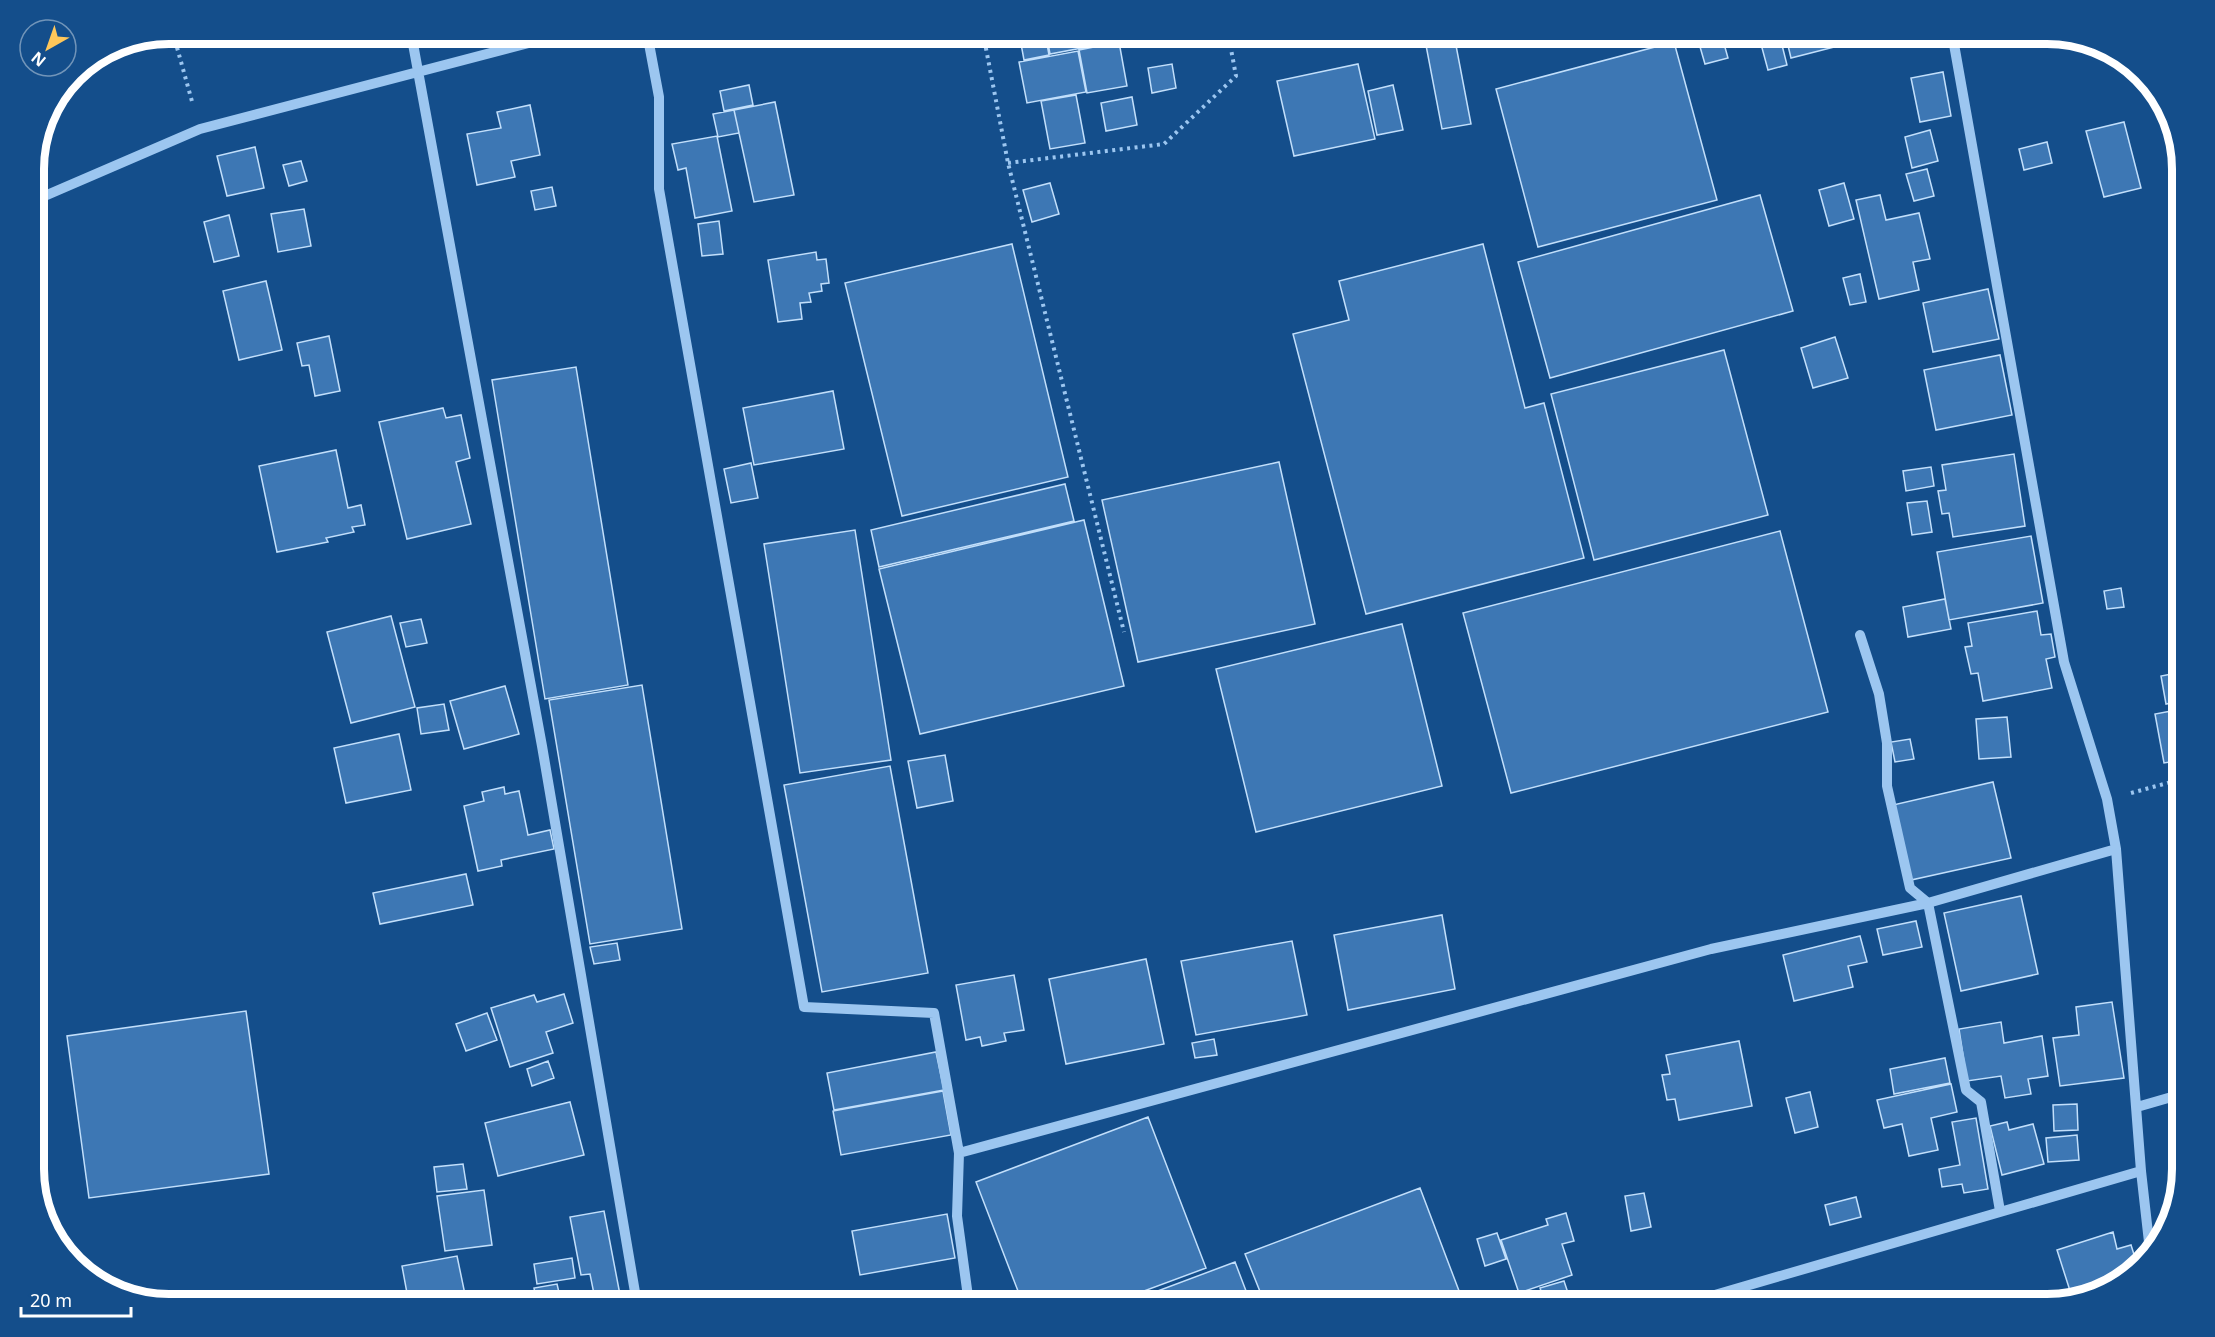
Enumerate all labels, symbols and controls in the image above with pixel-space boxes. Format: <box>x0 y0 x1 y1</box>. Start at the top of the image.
north arrow <box>18 18 78 78</box>
text: N <box>26 47 50 72</box>
scale bar <box>21 1280 130 1318</box>
text: 20 m <box>30 1288 72 1312</box>

